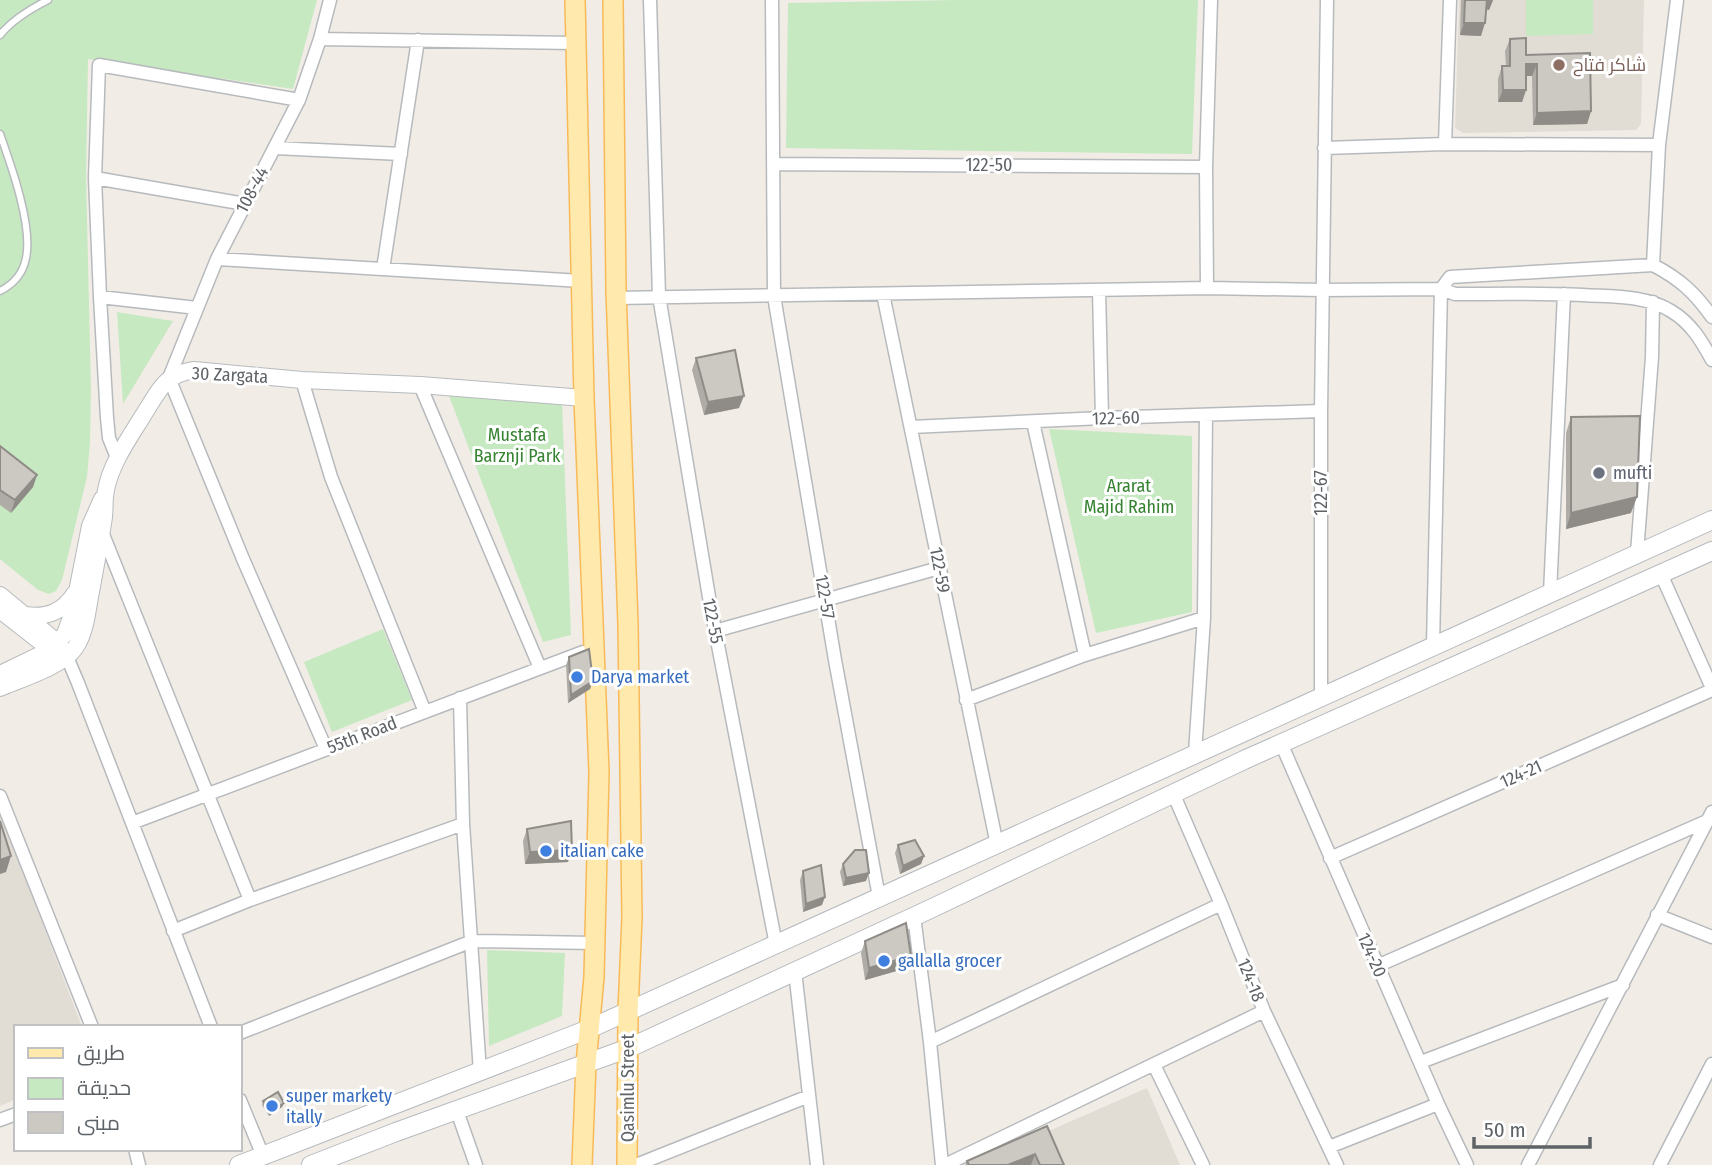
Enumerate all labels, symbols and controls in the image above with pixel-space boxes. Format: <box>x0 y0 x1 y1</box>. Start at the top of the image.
place label: شاكر فتاح <box>1573 54 1646 77</box>
marker: شاكر فتاح <box>1551 57 1567 73</box>
street label: 122-50 <box>966 154 1013 176</box>
street label: 108-44 <box>231 163 273 217</box>
street label: 30 Zargata <box>191 362 269 388</box>
street label: 122-60 <box>1092 406 1140 430</box>
park label: Mustafa Barznji Park <box>474 424 561 467</box>
place label: mufti <box>1613 462 1652 484</box>
marker: mufti <box>1591 465 1607 481</box>
street label: 122-67 <box>1310 470 1332 516</box>
park label: Ararat Majid Rahim <box>1084 475 1174 518</box>
street label: 122-59 <box>925 545 955 595</box>
street label: 122-57 <box>810 573 840 621</box>
street label: 122-55 <box>698 596 728 646</box>
place label: Darya market <box>591 666 689 688</box>
marker: Darya market <box>569 669 585 685</box>
street label: 55th Road <box>324 712 400 758</box>
street label: 124-21 <box>1497 755 1545 793</box>
place label: italian cake <box>560 840 644 862</box>
marker: italian cake <box>538 843 554 859</box>
street label: 124-20 <box>1353 929 1391 981</box>
place label: gallalla grocer <box>898 950 1002 972</box>
marker: gallalla grocer <box>876 953 892 969</box>
street label: 124-18 <box>1232 955 1270 1005</box>
legend <box>14 1025 242 1151</box>
street label: Qasimlu Street <box>617 1034 639 1142</box>
text: طريق <box>77 1040 125 1066</box>
text: حديقة <box>77 1075 131 1101</box>
place label: super markety itally <box>286 1085 392 1128</box>
marker: super markety itally <box>264 1098 280 1114</box>
scale bar <box>1474 1106 1590 1150</box>
text: مبنى <box>77 1110 120 1136</box>
text: 50 m <box>1484 1117 1526 1143</box>

